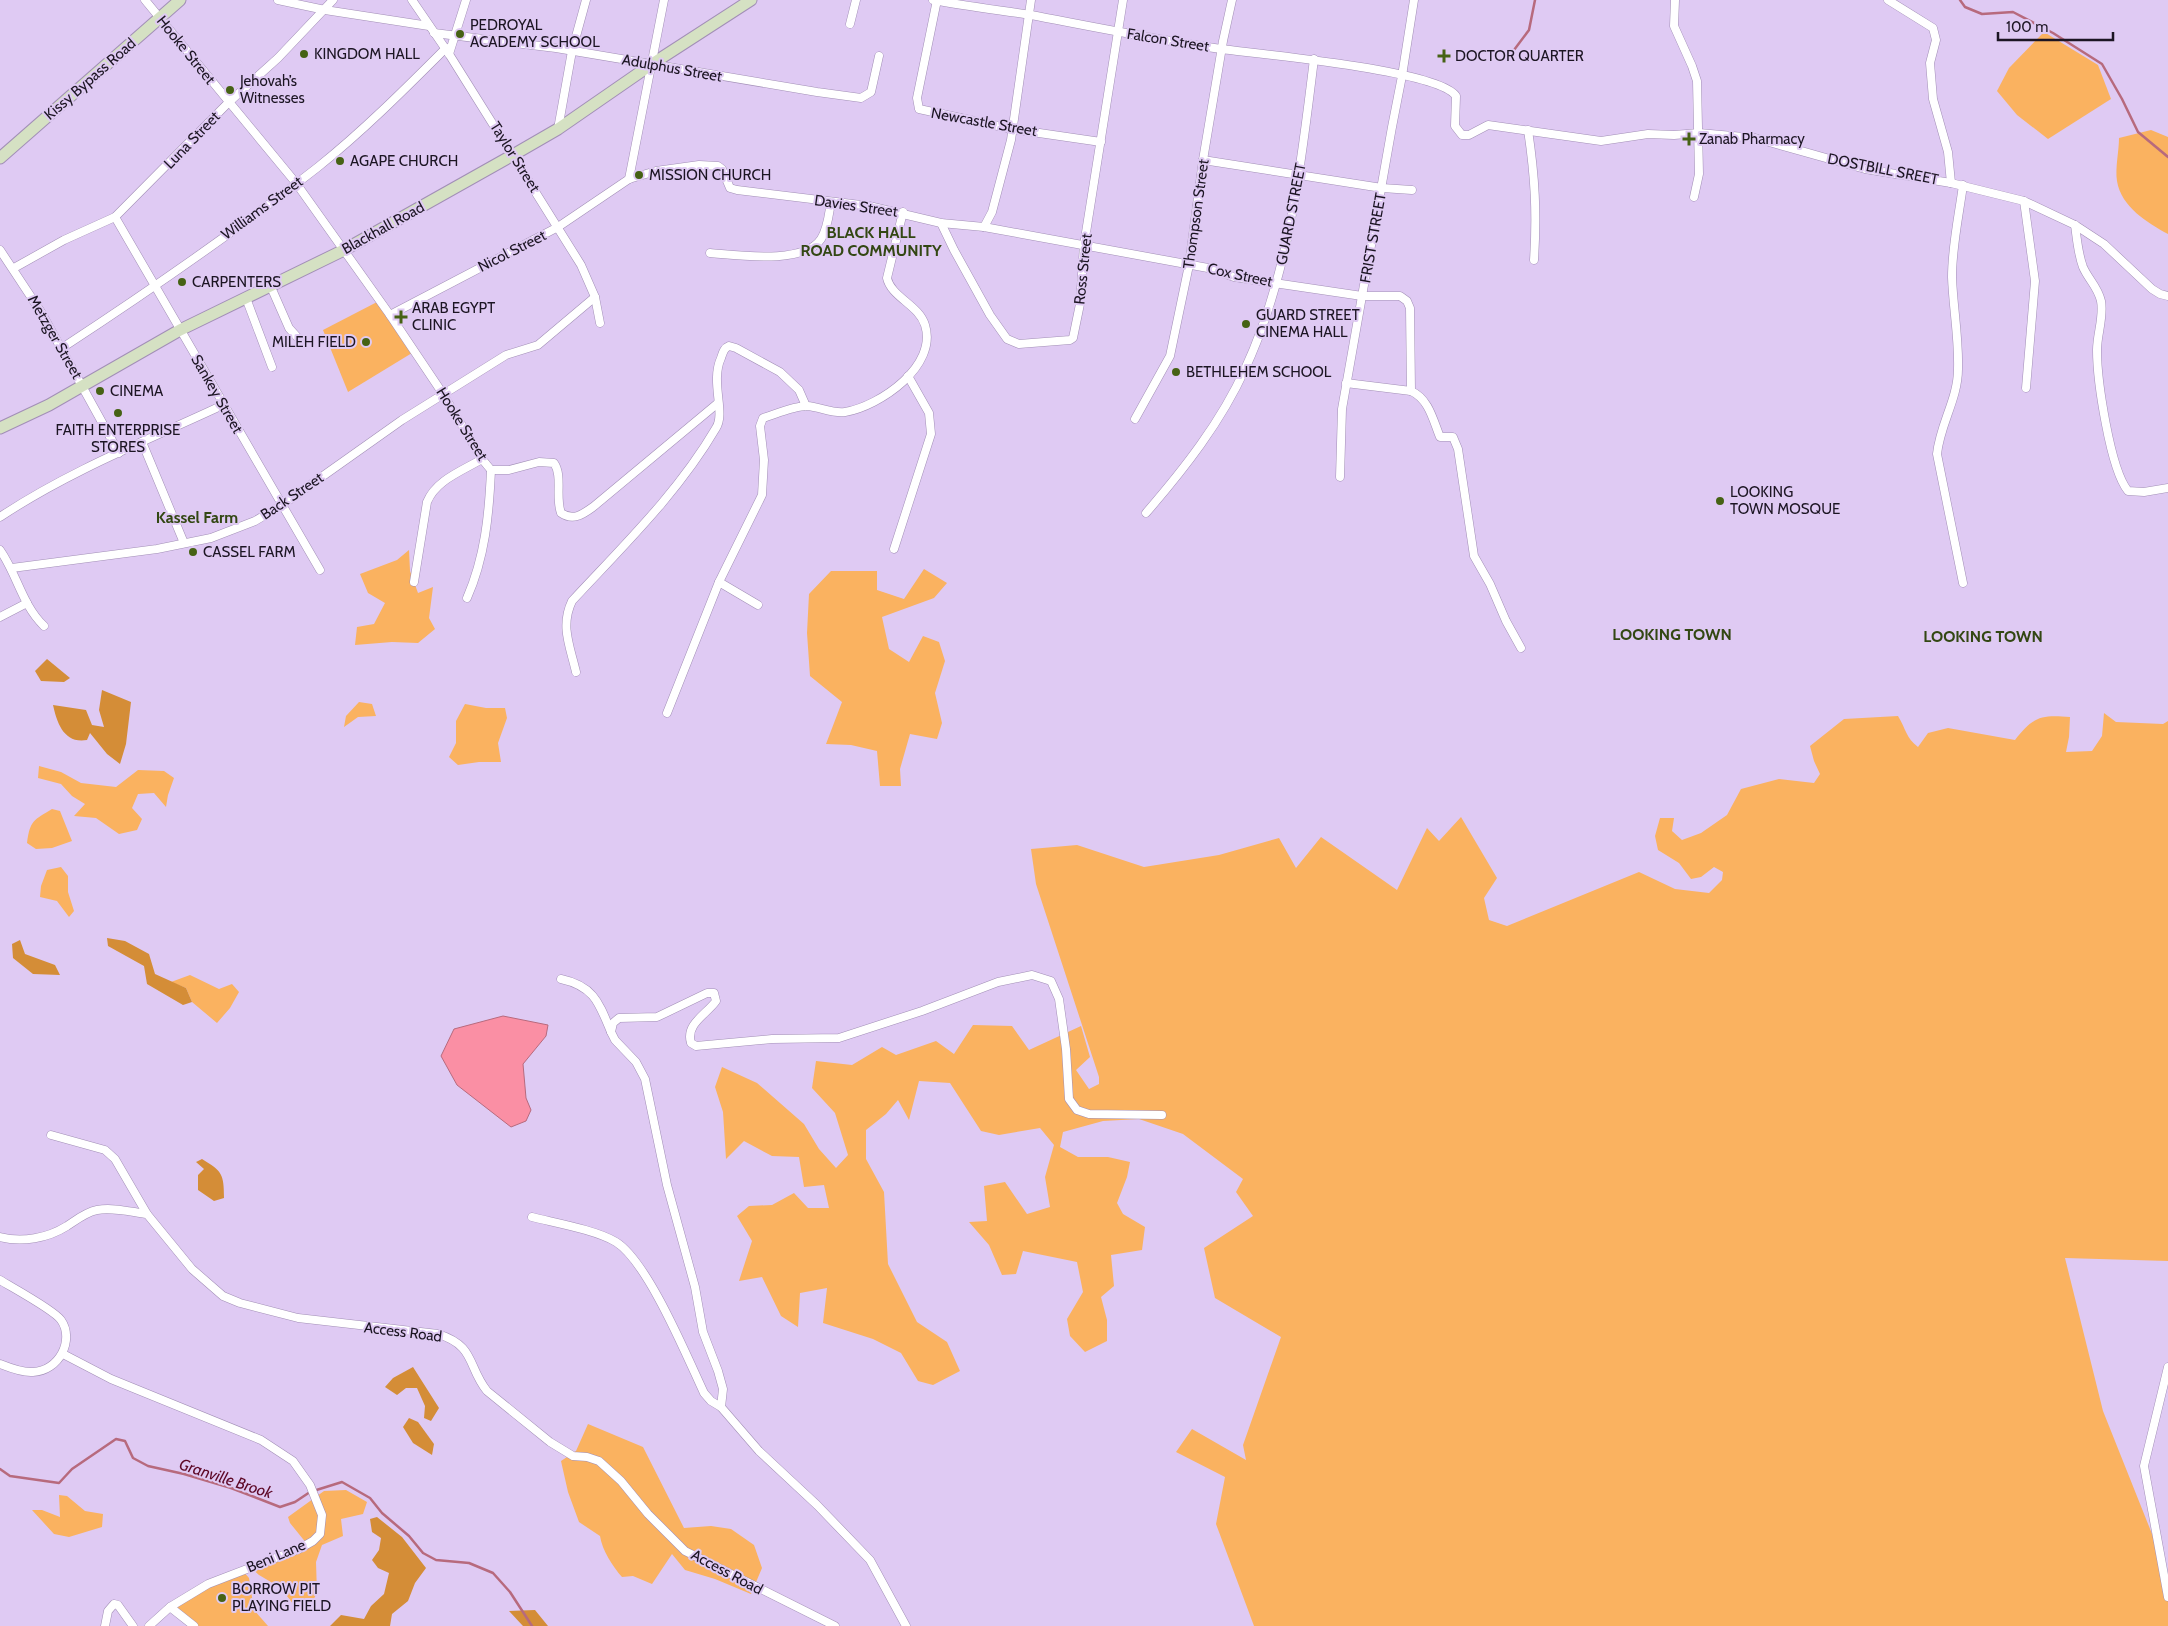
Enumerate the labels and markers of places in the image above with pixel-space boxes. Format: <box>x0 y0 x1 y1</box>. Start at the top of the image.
place label: PEDROYAL ACADEMY SCHOOL <box>470 16 600 51</box>
marker: PEDROYAL ACADEMY SCHOOL <box>454 28 466 40</box>
place label: KINGDOM HALL <box>314 45 420 63</box>
place label: DOCTOR QUARTER <box>1455 47 1584 65</box>
marker: KINGDOM HALL <box>298 48 310 60</box>
marker: DOCTOR QUARTER <box>1437 49 1451 63</box>
place label: Jehovah’s Witnesses <box>239 72 305 107</box>
marker: Jehovah’s Witnesses <box>224 84 236 96</box>
place label: Zanab Pharmacy <box>1699 130 1805 148</box>
marker: Zanab Pharmacy <box>1683 133 1695 145</box>
place label: AGAPE CHURCH <box>350 152 458 170</box>
marker: AGAPE CHURCH <box>334 155 346 167</box>
place label: MISSION CHURCH <box>649 166 771 184</box>
marker: MISSION CHURCH <box>633 169 645 181</box>
place label: CARPENTERS <box>192 273 281 291</box>
marker: CARPENTERS <box>176 276 188 288</box>
place label: ARAB EGYPT CLINIC <box>412 299 495 334</box>
place label: GUARD STREET CINEMA HALL <box>1256 306 1360 341</box>
marker: ARAB EGYPT CLINIC <box>394 310 408 324</box>
marker: GUARD STREET CINEMA HALL <box>1240 318 1252 330</box>
place label: MILEH FIELD <box>272 333 356 351</box>
marker: MILEH FIELD <box>360 336 372 348</box>
place label: BETHLEHEM SCHOOL <box>1186 363 1332 381</box>
marker: BETHLEHEM SCHOOL <box>1170 366 1182 378</box>
place label: CINEMA <box>110 382 164 400</box>
marker: CINEMA <box>94 385 106 397</box>
marker: FAITH ENTERPRISE STORES <box>112 407 124 419</box>
place label: FAITH ENTERPRISE STORES <box>56 421 180 456</box>
place label: LOOKING TOWN MOSQUE <box>1730 483 1840 518</box>
marker: LOOKING TOWN MOSQUE <box>1714 495 1726 507</box>
place label: CASSEL FARM <box>203 543 296 561</box>
marker: CASSEL FARM <box>187 546 199 558</box>
place label: BORROW PIT PLAYING FIELD <box>232 1580 331 1615</box>
marker: BORROW PIT PLAYING FIELD <box>216 1592 228 1604</box>

